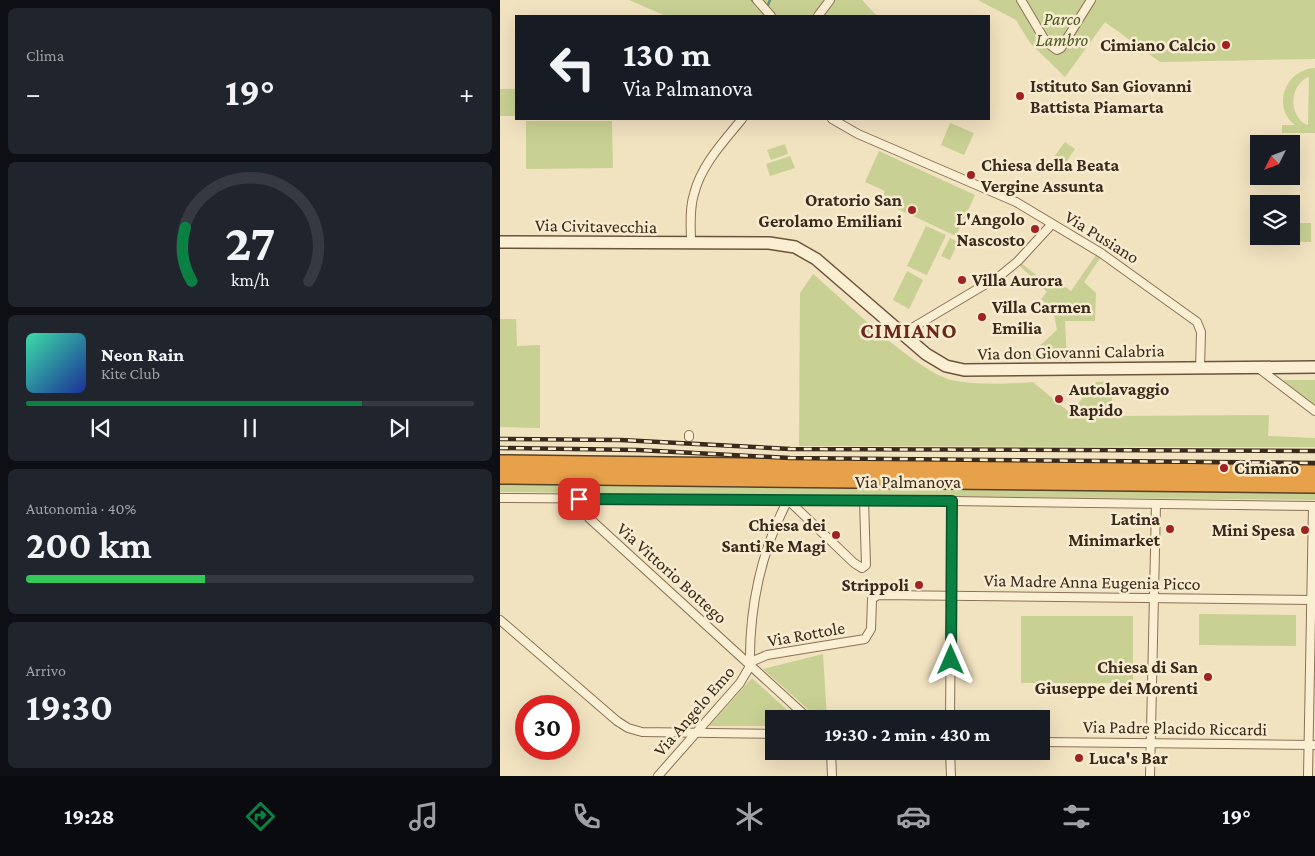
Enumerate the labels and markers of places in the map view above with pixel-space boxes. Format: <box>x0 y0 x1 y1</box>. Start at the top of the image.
place label: Cimiano Calcio <box>1100 35 1216 55</box>
marker: Cimiano Calcio <box>1220 39 1232 51</box>
place label: Istituto San Giovanni Battista Piamarta <box>1030 76 1193 117</box>
marker: Istituto San Giovanni Battista Piamarta <box>1014 90 1026 102</box>
place label: Chiesa della Beata Vergine Assunta <box>980 155 1119 196</box>
marker: Chiesa della Beata Vergine Assunta <box>965 169 977 181</box>
place label: Oratorio San Gerolamo Emiliani <box>758 190 903 231</box>
marker: Oratorio San Gerolamo Emiliani <box>906 204 918 216</box>
place label: L'Angolo Nascosto <box>956 209 1025 250</box>
marker: L'Angolo Nascosto <box>1029 223 1041 235</box>
place label: Villa Aurora <box>971 270 1063 290</box>
marker: Villa Aurora <box>956 274 968 286</box>
place label: Villa Carmen Emilia <box>991 297 1092 338</box>
marker: Villa Carmen Emilia <box>976 311 988 323</box>
place label: Autolavaggio Rapido <box>1068 379 1169 420</box>
marker: Autolavaggio Rapido <box>1053 393 1065 405</box>
place label: Cimiano <box>1234 458 1299 478</box>
marker: Cimiano <box>1218 462 1230 474</box>
pin <box>558 478 600 520</box>
place label: Latina Minimarket <box>1068 509 1161 550</box>
place label: Chiesa dei Santi Re Magi <box>721 515 827 556</box>
place label: Mini Spesa <box>1212 520 1295 540</box>
marker: Latina Minimarket <box>1164 523 1176 535</box>
marker: Mini Spesa <box>1299 524 1311 536</box>
marker: Chiesa dei Santi Re Magi <box>830 529 842 541</box>
place label: Strippoli <box>841 575 910 595</box>
marker: Strippoli <box>913 579 925 591</box>
place label: Chiesa di San Giuseppe dei Morenti <box>1035 657 1199 698</box>
marker: Chiesa di San Giuseppe dei Morenti <box>1202 671 1214 683</box>
place label: Luca's Bar <box>1089 748 1168 768</box>
marker: Luca's Bar <box>1073 752 1085 764</box>

